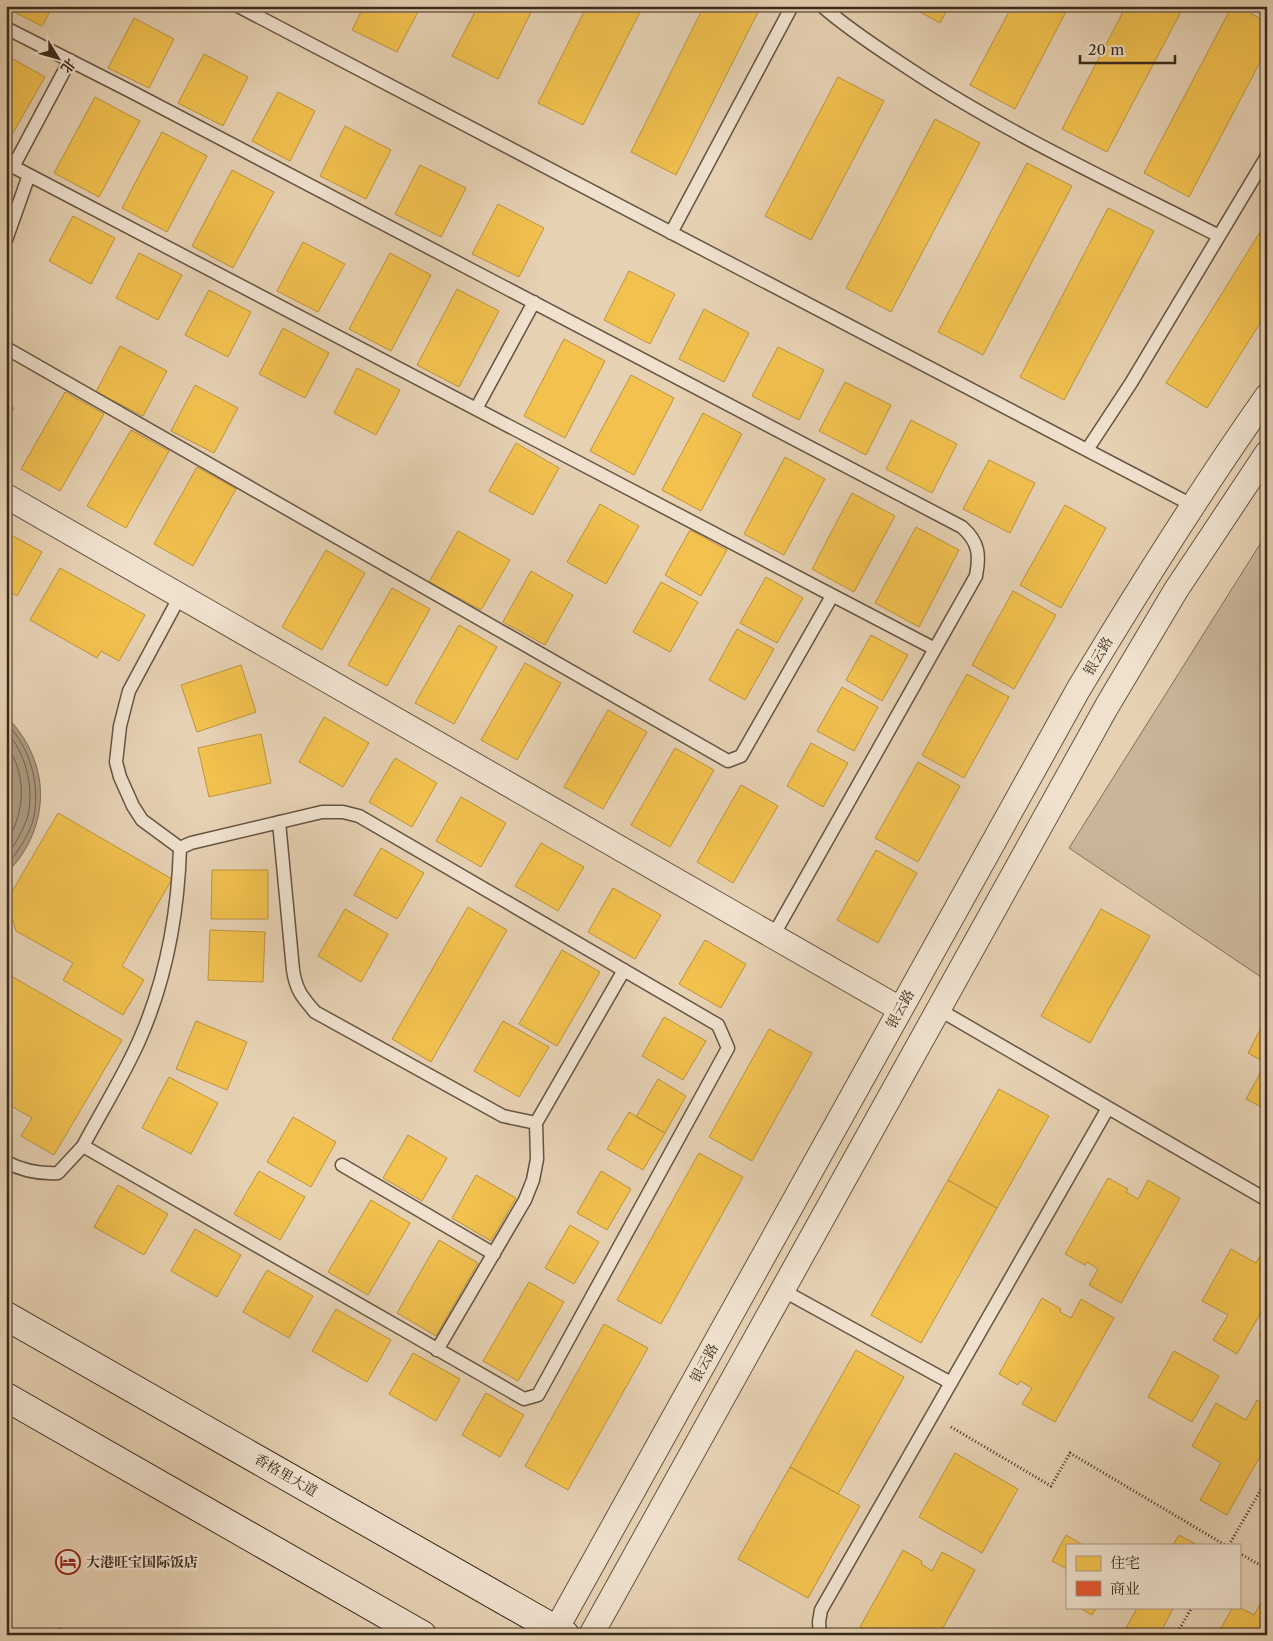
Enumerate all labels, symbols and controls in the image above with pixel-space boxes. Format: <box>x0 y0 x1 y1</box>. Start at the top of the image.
north arrow <box>32 32 82 82</box>
scale bar <box>1080 32 1176 64</box>
text: 20 m <box>1088 40 1124 59</box>
text: 北 <box>57 55 80 77</box>
street label: 银云路 <box>1079 633 1117 679</box>
street label: 银云路 <box>882 986 918 1032</box>
street label: 银云路 <box>686 1340 722 1386</box>
street label: 香格里大道 <box>251 1450 321 1500</box>
legend <box>1066 1544 1240 1608</box>
hotel icon: 大港旺宝国际饭店 <box>55 1549 81 1575</box>
place label: 大港旺宝国际饭店 <box>86 1553 198 1571</box>
text: 住宅 <box>1110 1553 1140 1572</box>
text: 商业 <box>1110 1579 1140 1598</box>

